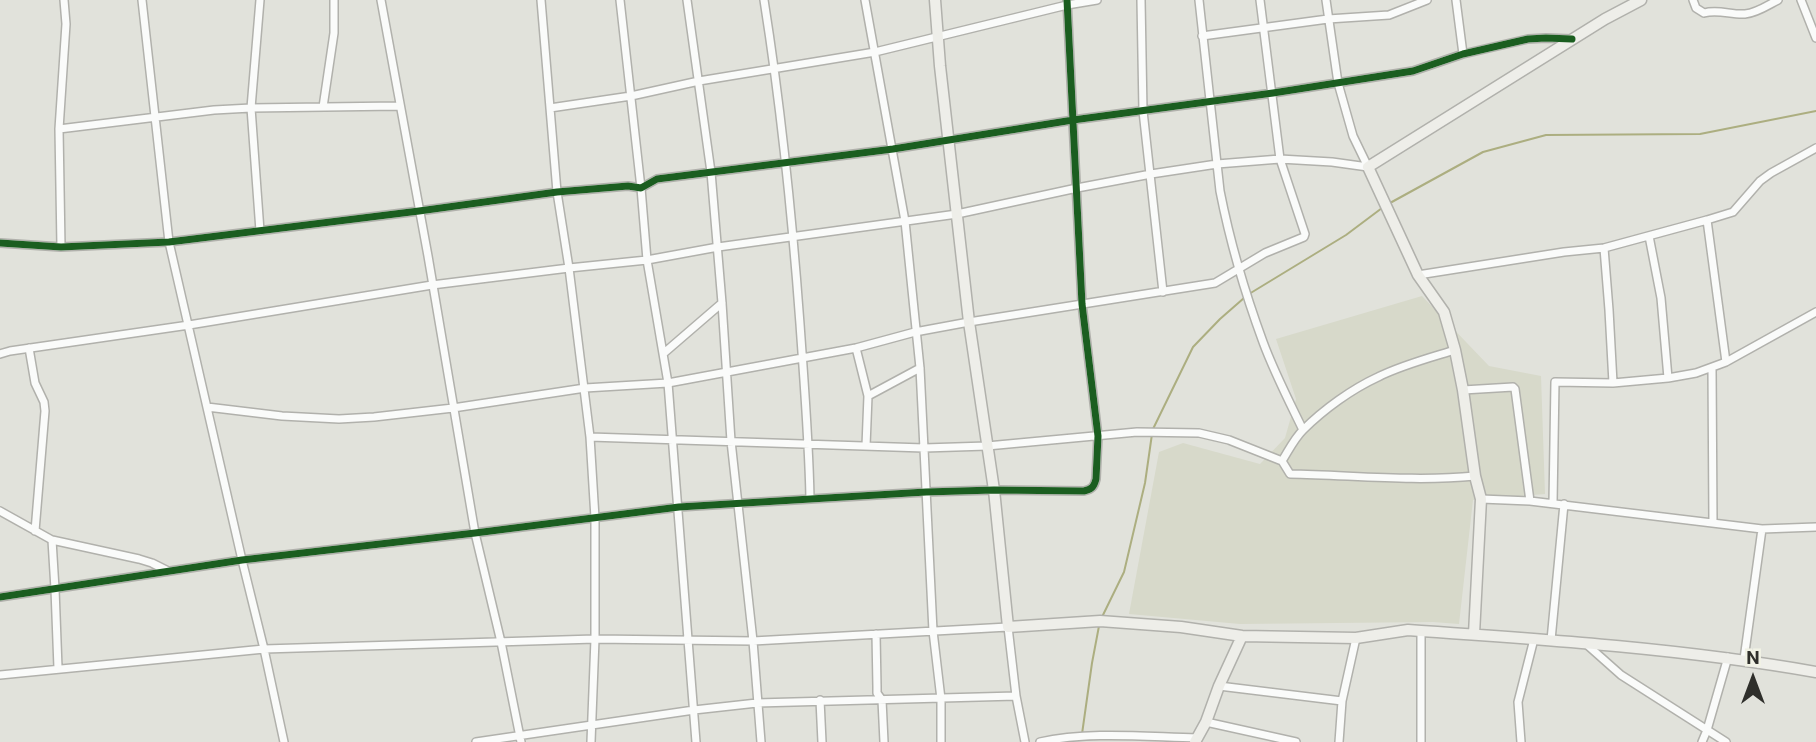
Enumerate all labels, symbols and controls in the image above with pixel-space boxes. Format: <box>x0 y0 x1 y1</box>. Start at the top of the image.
north arrow <box>1718 644 1788 714</box>
text: N <box>1746 646 1760 669</box>

